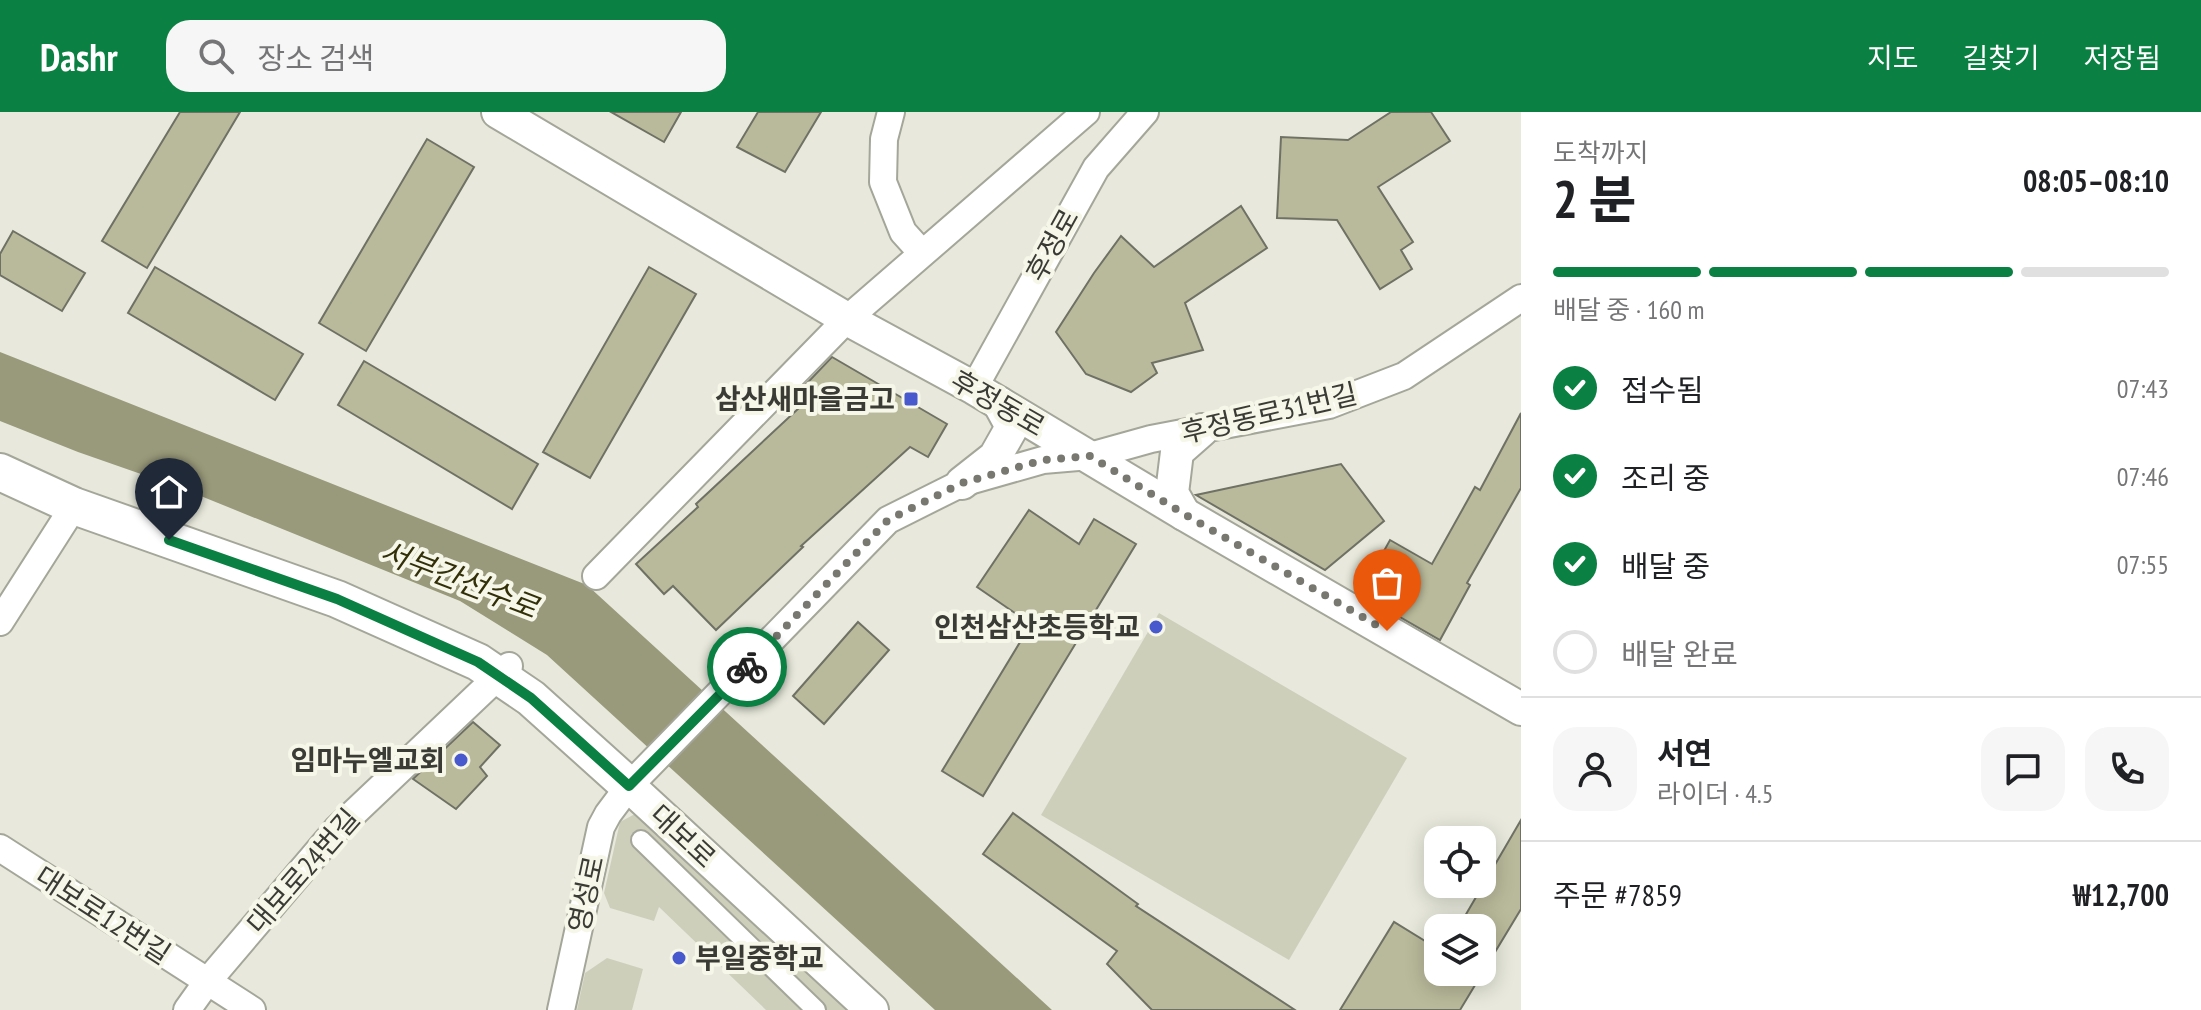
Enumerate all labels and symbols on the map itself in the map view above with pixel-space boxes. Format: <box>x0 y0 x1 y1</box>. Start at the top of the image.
street label: 후정로 <box>1017 202 1086 288</box>
street label: 후정동로 <box>944 361 1052 444</box>
street label: 후정동로31번길 <box>1177 374 1361 451</box>
place label: 삼산새마을금고 <box>715 380 895 417</box>
marker: 삼산새마을금고 <box>902 390 920 408</box>
pin <box>135 458 203 540</box>
water label: 서부간선수로 <box>375 531 545 627</box>
pin <box>1353 549 1421 631</box>
place label: 인천삼산초등학교 <box>934 608 1140 645</box>
marker: 인천삼산초등학교 <box>1147 618 1165 636</box>
courier <box>707 627 787 707</box>
place label: 임마누엘교회 <box>290 741 445 778</box>
marker: 임마누엘교회 <box>452 751 470 769</box>
street label: 대보로 <box>642 796 724 876</box>
street label: 대보로24번길 <box>238 800 367 941</box>
street label: 영성로 <box>559 852 612 936</box>
street label: 대보로12번길 <box>29 857 178 972</box>
place label: 부일중학교 <box>695 939 824 976</box>
marker: 부일중학교 <box>670 949 688 967</box>

